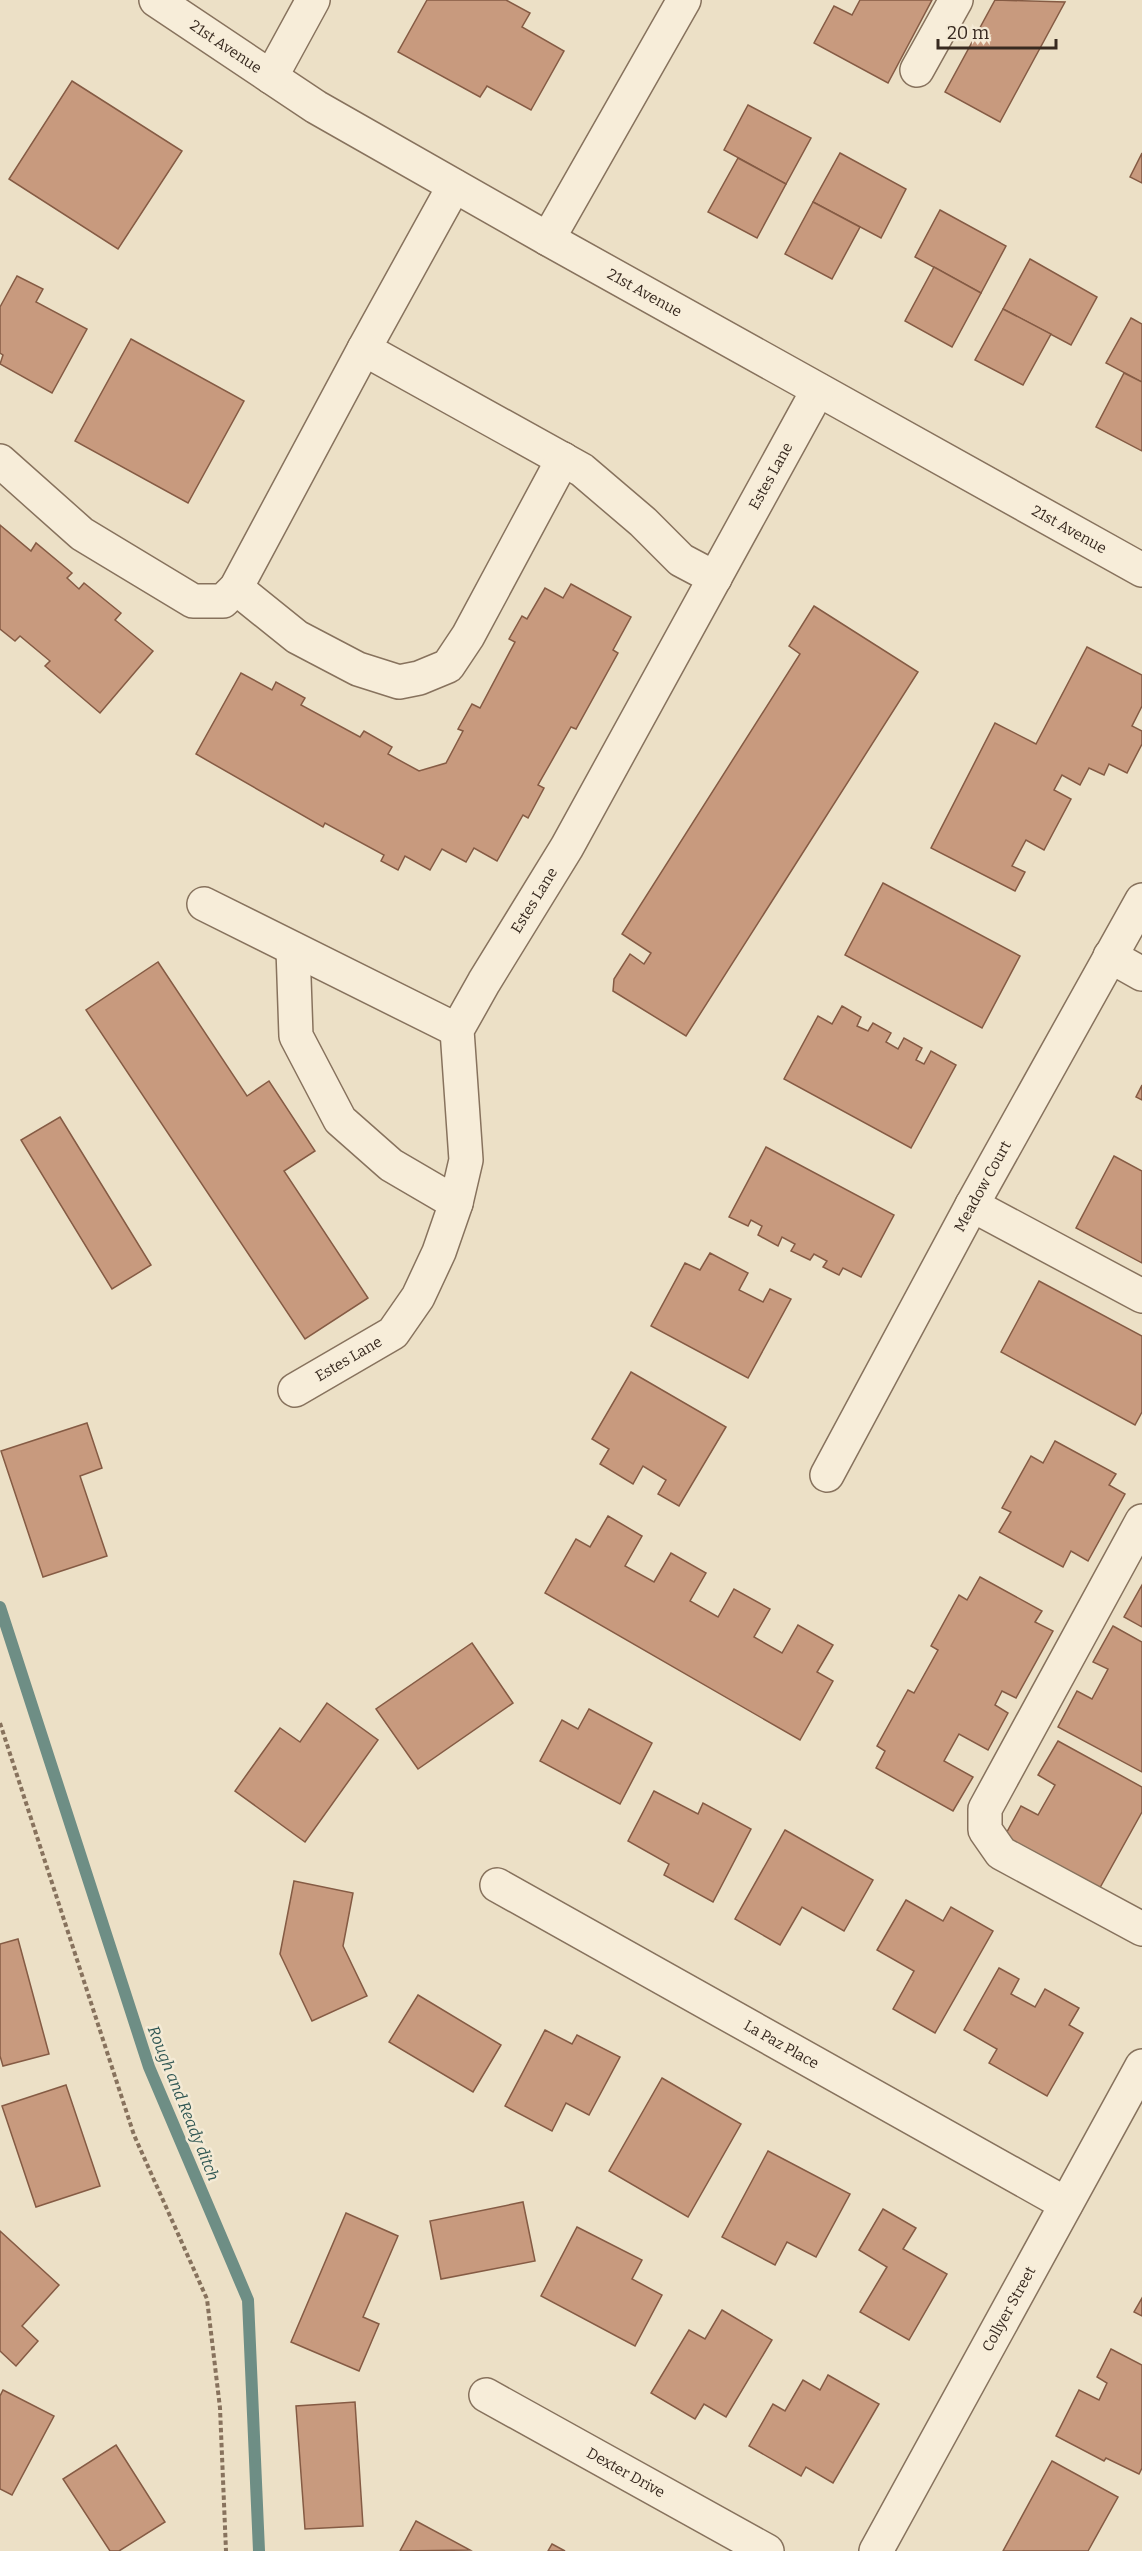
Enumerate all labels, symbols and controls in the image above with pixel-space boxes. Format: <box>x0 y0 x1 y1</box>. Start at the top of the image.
scale bar <box>938 12 1056 50</box>
street label: 21st Avenue <box>186 16 265 77</box>
text: 20 m <box>947 22 989 44</box>
street label: 21st Avenue <box>604 265 685 321</box>
street label: Estes Lane <box>745 439 796 513</box>
street label: 21st Avenue <box>1029 501 1110 557</box>
street label: Estes Lane <box>507 864 561 937</box>
street label: Meadow Court <box>950 1137 1015 1235</box>
street label: Estes Lane <box>312 1332 385 1385</box>
street label: La Paz Place <box>741 2016 822 2073</box>
water label: Rough and Ready ditch <box>144 2023 223 2183</box>
street label: Collyer Street <box>978 2263 1040 2355</box>
street label: Dexter Drive <box>584 2444 668 2502</box>

